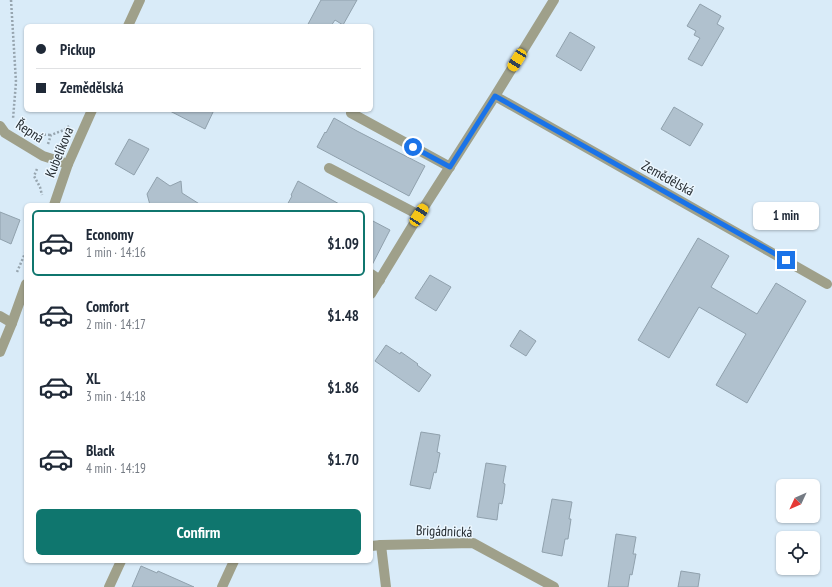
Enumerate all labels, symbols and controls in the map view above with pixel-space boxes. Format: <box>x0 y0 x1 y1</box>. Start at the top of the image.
text: Pickup <box>60 40 95 59</box>
car <box>506 47 528 73</box>
text: Zemědělská <box>60 78 123 97</box>
street label: Řepná <box>13 115 47 147</box>
street label: Kubelíkova <box>41 124 77 180</box>
route start <box>404 138 422 156</box>
street label: Zemědělská <box>639 156 697 200</box>
car <box>407 202 431 228</box>
callout: 1 min <box>753 202 819 230</box>
text: 1 min <box>773 207 799 224</box>
icon: car <box>38 225 74 261</box>
text: Economy <box>86 225 134 244</box>
text: $1.09 <box>327 234 359 253</box>
text: 1 min · 14:16 <box>86 244 146 261</box>
route end <box>777 251 795 269</box>
icon: car <box>38 297 74 333</box>
text: Comfort <box>86 297 129 316</box>
text: $1.48 <box>327 306 359 325</box>
text: 2 min · 14:17 <box>86 316 146 333</box>
icon: car <box>38 369 74 405</box>
text: XL <box>86 369 100 388</box>
text: $1.86 <box>327 378 359 397</box>
text: 3 min · 14:18 <box>86 388 146 405</box>
icon: car <box>38 441 74 477</box>
text: Black <box>86 441 115 460</box>
text: $1.70 <box>327 450 359 469</box>
text: 4 min · 14:19 <box>86 460 146 477</box>
north arrow <box>776 479 820 523</box>
map controls <box>776 479 820 575</box>
button: Confirm <box>36 509 361 555</box>
street label: Brigádnická <box>416 521 472 541</box>
button: locate <box>776 531 820 575</box>

